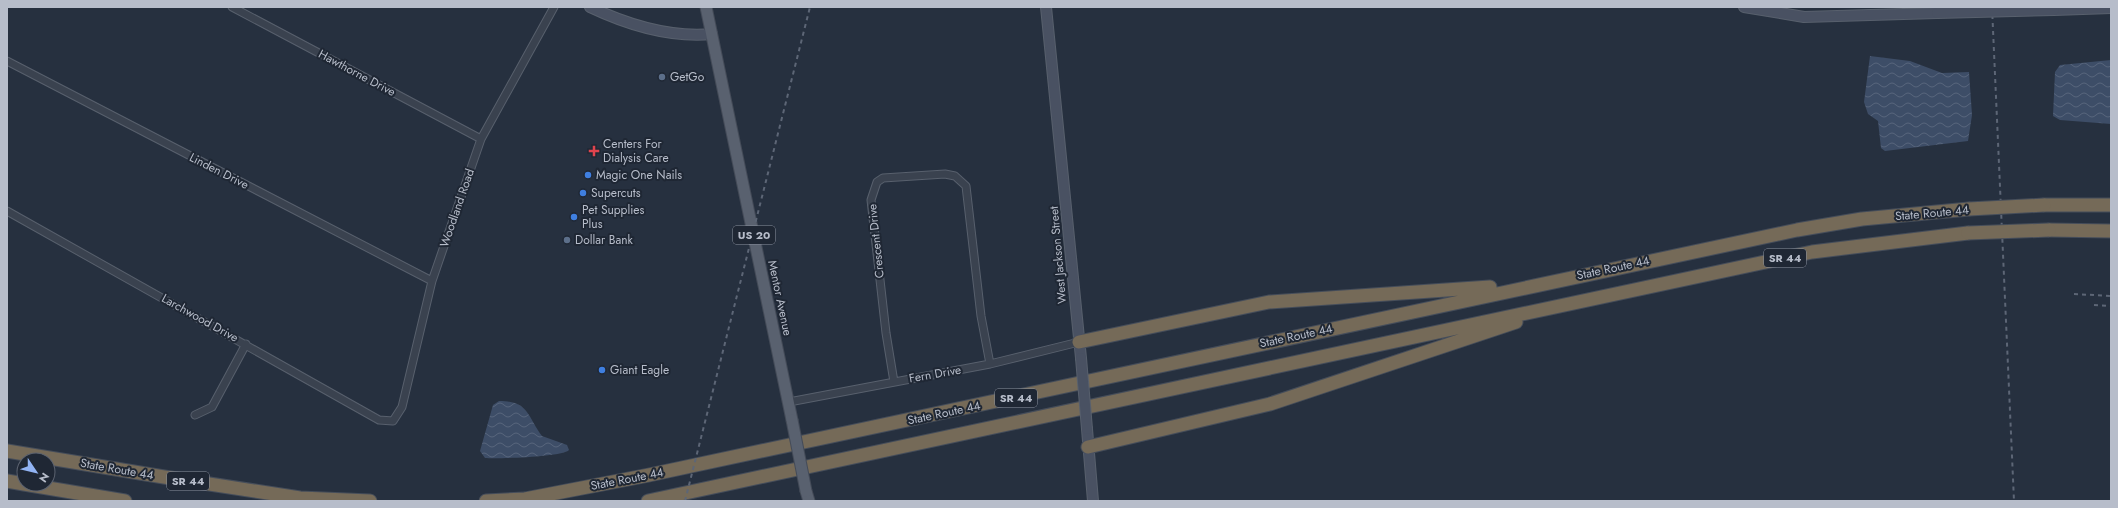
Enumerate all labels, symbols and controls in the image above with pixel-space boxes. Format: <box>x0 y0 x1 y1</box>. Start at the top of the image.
street label: Hawthorne Drive <box>315 45 399 101</box>
place label: GetGo <box>670 68 705 86</box>
marker: GetGo <box>657 72 667 82</box>
place label: Centers For Dialysis Care <box>603 135 669 167</box>
marker: Centers For Dialysis Care <box>588 145 600 157</box>
street label: Linden Drive <box>186 148 252 194</box>
street label: Woodland Road <box>435 166 479 250</box>
place label: Magic One Nails <box>596 166 682 184</box>
marker: Magic One Nails <box>583 170 593 180</box>
place label: Supercuts <box>591 184 641 202</box>
marker: Supercuts <box>578 188 588 198</box>
place label: Pet Supplies Plus <box>582 201 644 233</box>
street label: State Route 44 <box>1894 201 1970 225</box>
street label: Crescent Drive <box>863 203 889 279</box>
street label: West Jackson Street <box>1045 205 1071 305</box>
marker: Pet Supplies Plus <box>569 212 579 222</box>
road number: US 20 <box>733 226 775 244</box>
place label: Dollar Bank <box>575 231 633 249</box>
marker: Dollar Bank <box>562 235 572 245</box>
road number: SR 44 <box>1764 249 1806 267</box>
street label: State Route 44 <box>1575 251 1651 285</box>
street label: Mentor Avenue <box>763 259 797 337</box>
street label: Larchwood Drive <box>158 289 242 347</box>
street label: State Route 44 <box>1258 319 1334 353</box>
place label: Giant Eagle <box>610 361 669 379</box>
street label: Fern Drive <box>908 361 962 387</box>
marker: Giant Eagle <box>597 365 607 375</box>
road number: SR 44 <box>995 389 1037 407</box>
street label: State Route 44 <box>906 396 982 430</box>
north arrow <box>16 452 56 492</box>
street label: State Route 44 <box>79 454 155 484</box>
street label: State Route 44 <box>589 463 665 495</box>
text: N <box>35 470 53 486</box>
road number: SR 44 <box>167 472 209 490</box>

